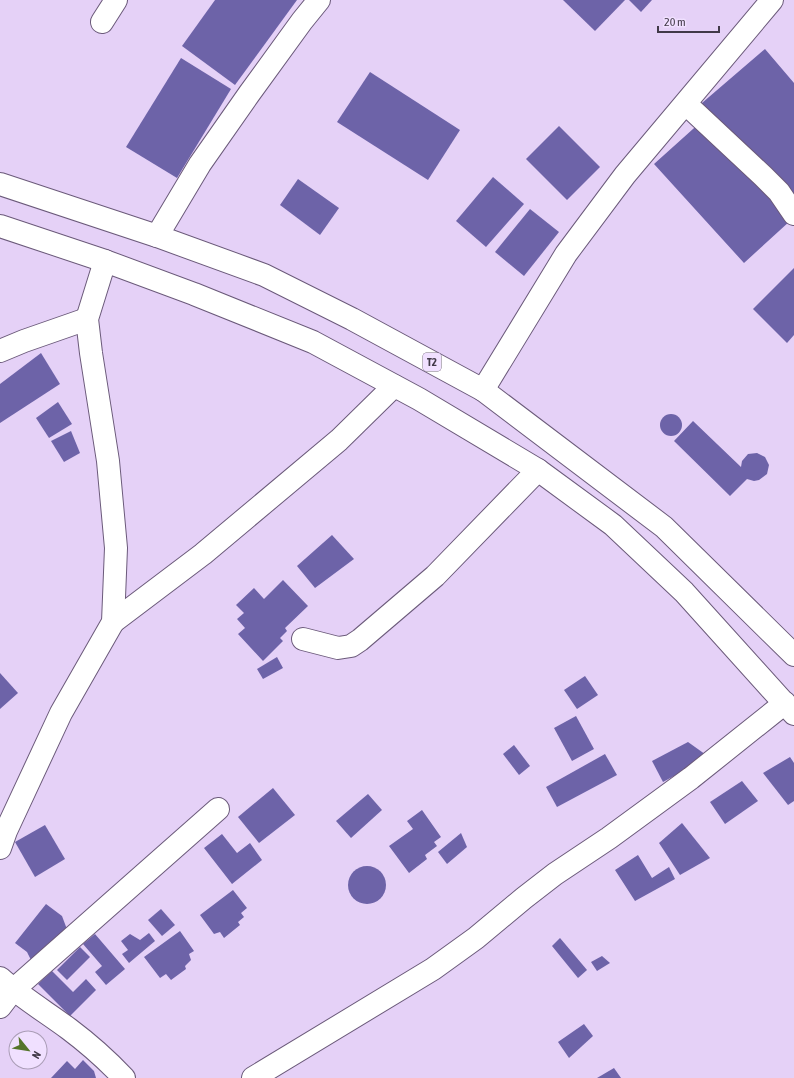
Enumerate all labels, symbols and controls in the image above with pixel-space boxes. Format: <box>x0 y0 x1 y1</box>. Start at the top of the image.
scale bar <box>658 8 719 34</box>
text: 20 m <box>664 15 686 29</box>
road number: T2 <box>423 353 441 371</box>
north arrow <box>8 1030 48 1070</box>
text: N <box>30 1049 43 1061</box>

